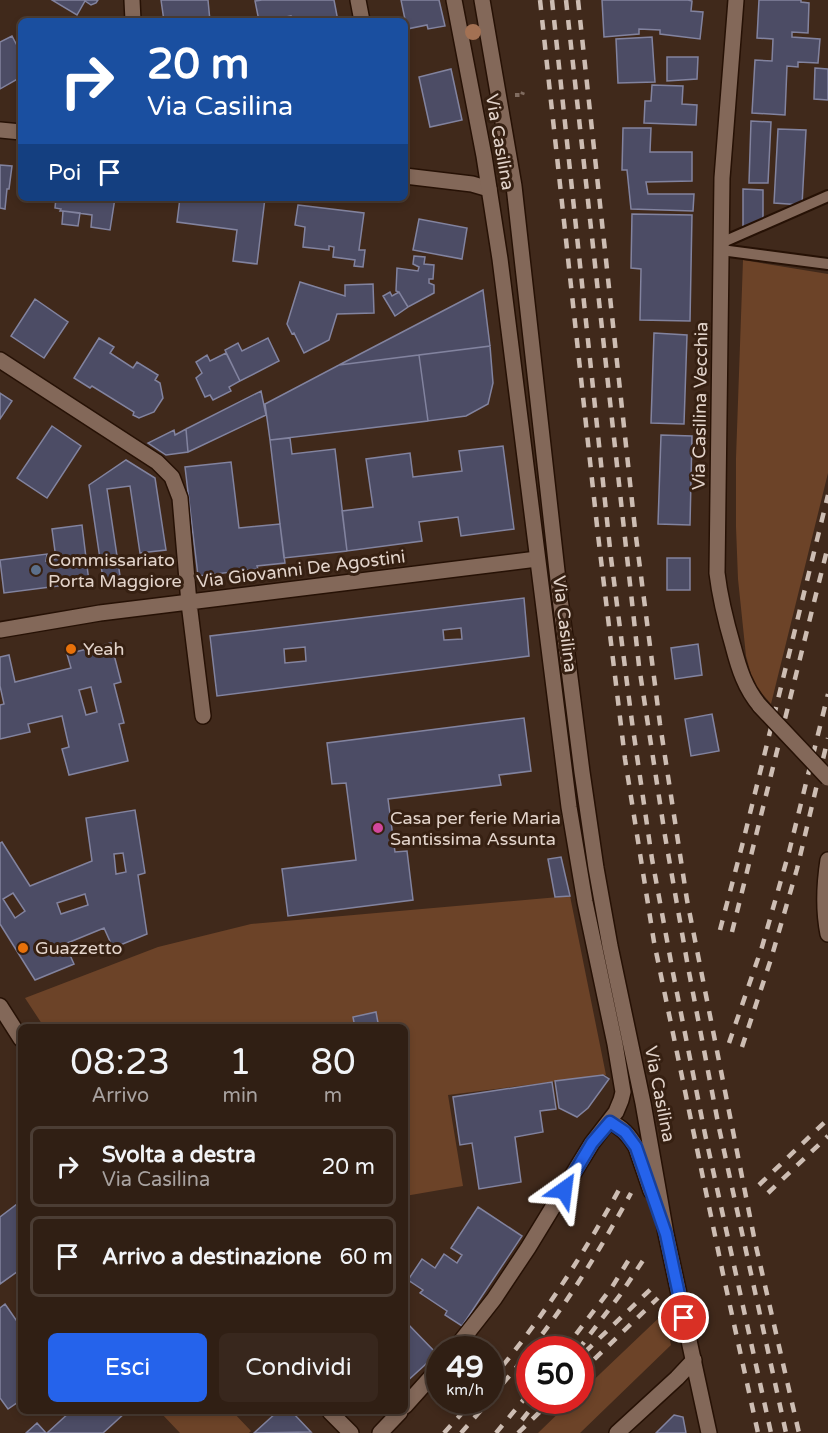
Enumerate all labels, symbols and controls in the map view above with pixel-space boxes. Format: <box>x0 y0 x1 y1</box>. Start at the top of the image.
text: 20 m <box>147 39 249 90</box>
icon: right <box>48 42 126 120</box>
text: Via Casilina <box>147 90 293 123</box>
street label: Via Casilina <box>481 92 519 192</box>
icon: arrive <box>93 156 126 189</box>
text: Poi <box>48 160 81 186</box>
street label: Via Casilina Vecchia <box>688 322 712 490</box>
street label: Via Giovanni De Agostini <box>195 545 407 593</box>
place label: Commissariato Porta Maggiore <box>48 549 182 592</box>
marker: Commissariato Porta Maggiore <box>29 563 43 577</box>
street label: Via Casilina <box>548 574 582 674</box>
place label: Yeah <box>83 638 124 660</box>
marker: Yeah <box>64 642 78 656</box>
place label: Casa per ferie Maria Santissima Assunta <box>390 807 561 850</box>
marker: Casa per ferie Maria Santissima Assunta <box>371 821 385 835</box>
place label: Guazzetto <box>35 937 122 959</box>
marker: Guazzetto <box>16 941 30 955</box>
text: 08:23 <box>70 1041 170 1084</box>
text: 1 <box>229 1041 252 1084</box>
text: 80 <box>310 1041 356 1084</box>
street label: Via Casilina <box>640 1044 680 1144</box>
text: Arrivo <box>91 1084 149 1108</box>
text: min <box>223 1084 258 1108</box>
text: m <box>324 1084 342 1108</box>
text: Svolta a destra <box>102 1142 256 1168</box>
icon: right <box>51 1150 84 1183</box>
text: 20 m <box>321 1154 375 1180</box>
position arrow <box>532 1158 596 1222</box>
text: Via Casilina <box>102 1168 210 1192</box>
icon: arrive <box>51 1240 84 1273</box>
text: Arrivo a destinazione <box>102 1244 321 1270</box>
text: 60 m <box>339 1244 393 1270</box>
pin <box>658 1292 709 1343</box>
icon: arrive <box>667 1301 700 1334</box>
button: Esci <box>48 1333 207 1402</box>
button: Condividi <box>219 1333 378 1402</box>
speed limit sign: 50 <box>516 1336 594 1414</box>
text: 49 <box>446 1349 484 1386</box>
text: km/h <box>446 1381 484 1399</box>

